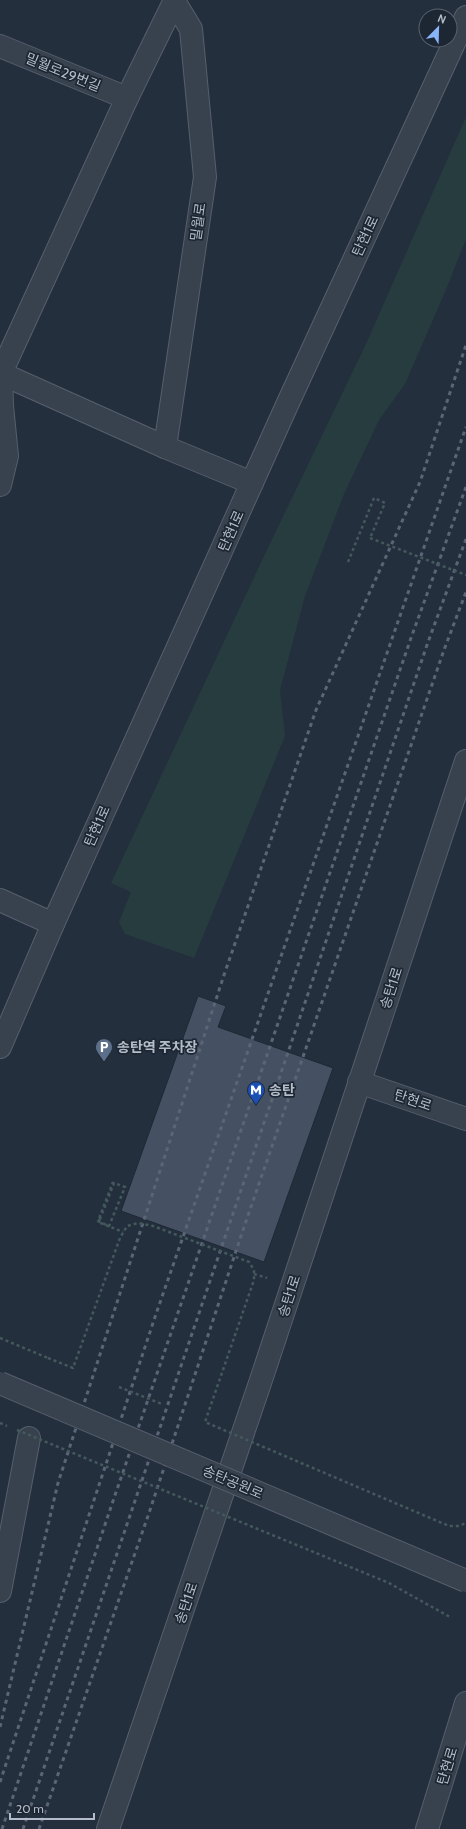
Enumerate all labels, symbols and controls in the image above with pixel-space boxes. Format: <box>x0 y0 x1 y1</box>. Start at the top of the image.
north arrow <box>418 8 458 48</box>
text: N <box>436 11 448 27</box>
street label: 밀월로29번길 <box>23 49 103 95</box>
street label: 밀월로 <box>186 201 210 242</box>
street label: 탄현1로 <box>348 213 382 259</box>
street label: 탄현1로 <box>214 508 248 554</box>
street label: 탄현1로 <box>80 803 114 849</box>
street label: 송탄1로 <box>376 965 406 1011</box>
parking icon: 송탄역 주차장 <box>94 1037 114 1062</box>
place label: 송탄역 주차장 <box>117 1038 198 1056</box>
metro station icon: 송탄 <box>246 1080 266 1105</box>
place label: 송탄 <box>269 1081 295 1099</box>
street label: 탄현로 <box>392 1085 434 1115</box>
street label: 송탄1로 <box>274 1273 304 1319</box>
street label: 송탄공원로 <box>200 1461 266 1503</box>
street label: 송탄1로 <box>170 1580 202 1626</box>
street label: 탄현로 <box>433 1745 461 1787</box>
scale bar <box>10 1795 94 1821</box>
text: 20 m <box>16 1801 44 1816</box>

